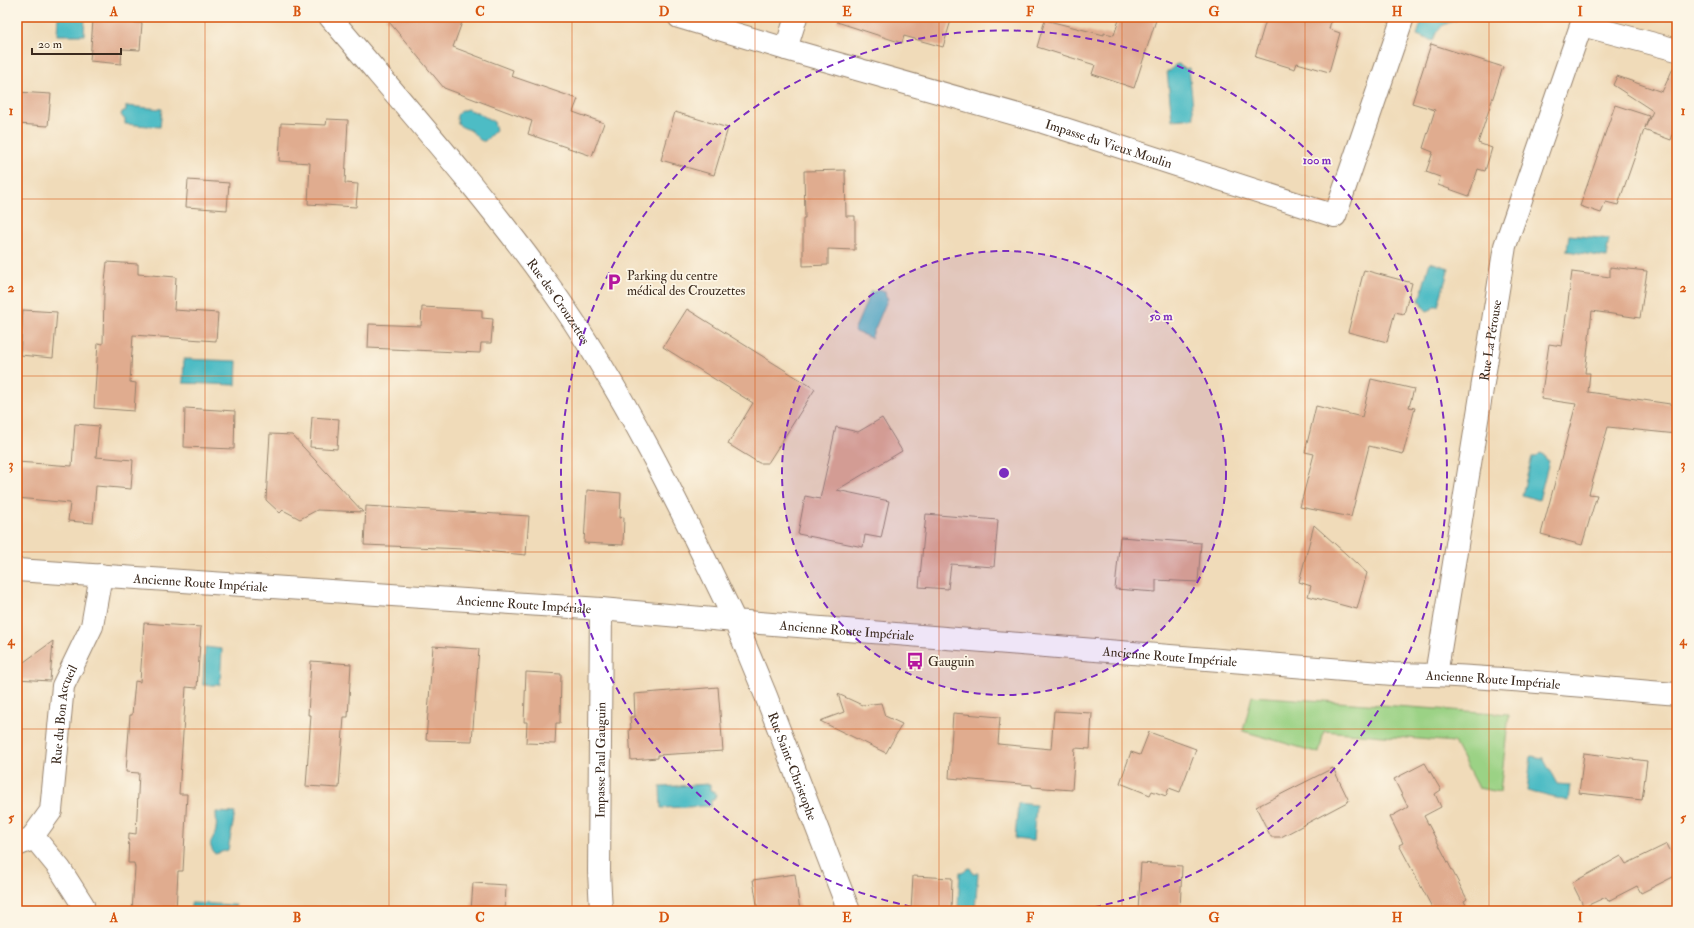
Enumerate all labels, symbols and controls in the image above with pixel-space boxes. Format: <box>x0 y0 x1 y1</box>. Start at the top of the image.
text: A <box>109 4 119 20</box>
text: B <box>293 4 301 20</box>
text: C <box>475 4 485 20</box>
text: D <box>659 4 670 20</box>
text: E <box>842 4 852 20</box>
text: F <box>1026 4 1035 20</box>
text: G <box>1209 4 1220 20</box>
text: H <box>1392 4 1403 20</box>
text: I <box>1577 4 1583 20</box>
scale bar <box>32 30 121 56</box>
text: 20 m <box>38 37 63 52</box>
text: 1 <box>9 103 14 119</box>
text: 1 <box>1681 103 1686 119</box>
street label: Impasse du Vieux Moulin <box>1043 116 1174 172</box>
text: 100 m <box>1303 153 1332 168</box>
street label: Rue des Crouzettes <box>523 256 593 348</box>
place label: Parking du centre médical des Crouzettes <box>627 268 746 299</box>
parking icon: Parking du centre médical des Crouzettes <box>604 272 624 292</box>
text: 2 <box>8 280 15 296</box>
text: 2 <box>1680 280 1687 296</box>
street label: Rue La Pérouse <box>1476 298 1505 382</box>
text: 50 m <box>1149 309 1173 324</box>
text: 3 <box>9 457 14 473</box>
text: 3 <box>1681 457 1686 473</box>
centre of rings <box>997 466 1011 480</box>
street label: Ancienne Route Impériale <box>132 571 269 596</box>
street label: Ancienne Route Impériale <box>455 592 592 617</box>
street label: Ancienne Route Impériale <box>778 618 915 644</box>
text: 4 <box>6 633 15 649</box>
text: 4 <box>1678 633 1687 649</box>
street label: Ancienne Route Impériale <box>1101 644 1238 670</box>
bus stop icon: Gauguin <box>905 651 925 671</box>
place label: Gauguin <box>928 654 975 670</box>
street label: Rue du Bon Accueil <box>48 662 81 765</box>
street label: Ancienne Route Impériale <box>1424 668 1561 693</box>
street label: Impasse Paul Gauguin <box>592 702 610 818</box>
street label: Rue Saint-Christophe <box>764 710 820 823</box>
text: 5 <box>8 810 14 826</box>
text: 5 <box>1680 810 1686 826</box>
text: A <box>109 910 119 926</box>
text: B <box>293 910 301 926</box>
text: C <box>475 910 485 926</box>
text: D <box>659 910 670 926</box>
text: E <box>842 910 852 926</box>
text: F <box>1026 910 1035 926</box>
text: G <box>1209 910 1220 926</box>
text: H <box>1392 910 1403 926</box>
text: I <box>1577 910 1583 926</box>

